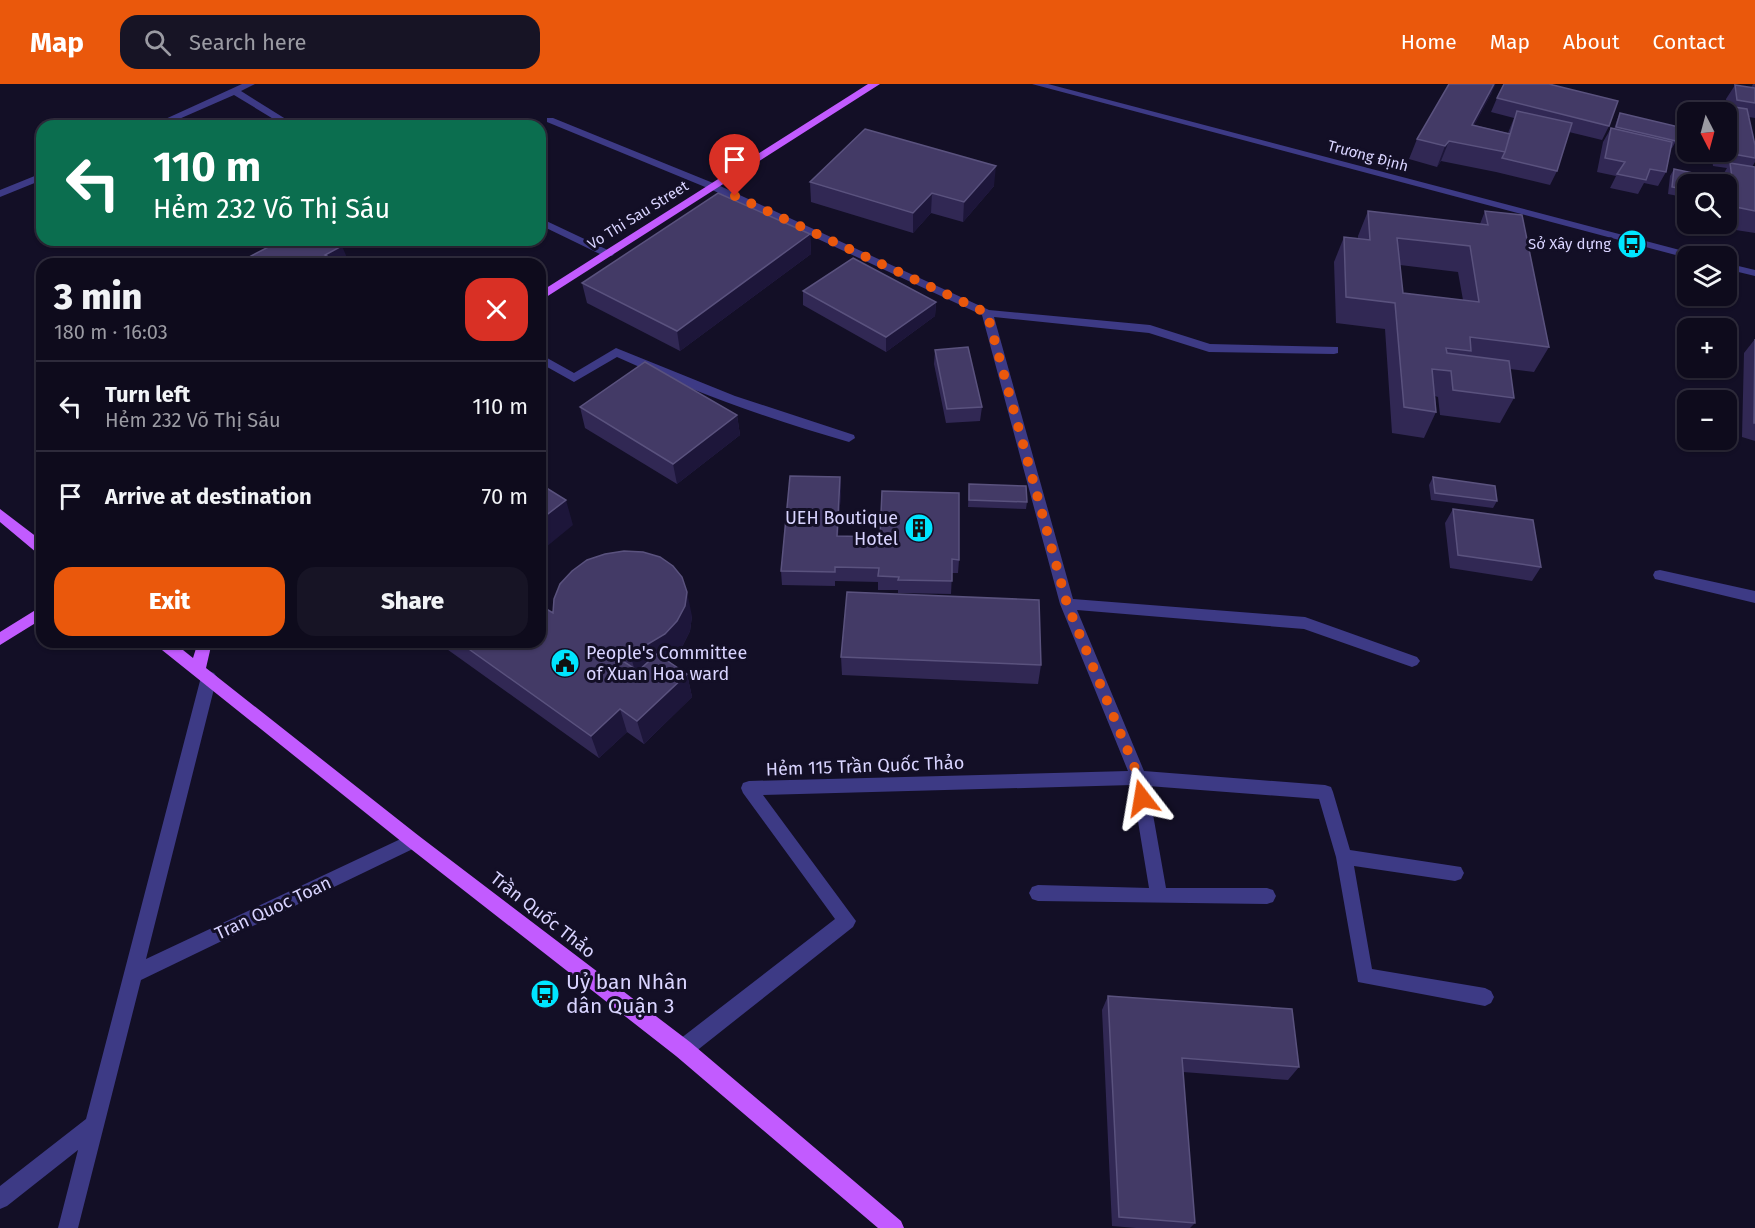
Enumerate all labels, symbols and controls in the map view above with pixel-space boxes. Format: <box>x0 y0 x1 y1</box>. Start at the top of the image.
search box <box>120 15 540 69</box>
text: Map <box>30 26 84 59</box>
icon: search <box>141 26 174 59</box>
text: Search here <box>189 29 307 56</box>
text: Home <box>1401 29 1457 55</box>
text: Map <box>1490 29 1530 55</box>
text: About <box>1563 29 1620 55</box>
text: Contact <box>1653 29 1725 55</box>
north arrow <box>1677 102 1737 162</box>
map controls <box>1677 102 1737 450</box>
pin <box>709 134 760 196</box>
street label: Trương Định <box>1326 137 1410 175</box>
text: 110 m <box>153 142 261 192</box>
icon: arrive <box>718 143 751 176</box>
icon: left <box>54 144 132 222</box>
button: search <box>1677 174 1737 234</box>
street label: Vo Thi Sau Street <box>584 177 692 253</box>
text: Hẻm 232 Võ Thị Sáu <box>153 193 390 225</box>
bus stop icon: Sở Xây dựng <box>1616 228 1648 260</box>
place label: Sở Xây dựng <box>1528 235 1611 253</box>
button: layers <box>1677 246 1737 306</box>
text: 3 min <box>54 275 142 319</box>
button: close <box>465 278 528 341</box>
button: + <box>1677 318 1737 378</box>
text: 180 m · 16:03 <box>54 320 168 344</box>
text: Turn left <box>105 381 190 408</box>
icon: left <box>54 390 87 423</box>
button: − <box>1677 390 1737 450</box>
text: 110 m <box>472 393 528 420</box>
text: Hẻm 232 Võ Thị Sáu <box>105 408 281 432</box>
icon: arrive <box>54 480 87 513</box>
text: Arrive at destination <box>105 483 312 510</box>
text: 70 m <box>482 483 528 510</box>
place label: UEH Boutique Hotel <box>785 507 898 550</box>
building icon: UEH Boutique Hotel <box>903 512 935 544</box>
button: Exit <box>54 567 285 636</box>
button: Share <box>297 567 528 636</box>
place label: People's Committee of Xuan Hoa ward <box>586 642 747 685</box>
public building icon: People's Committee of Xuan Hoa ward <box>549 647 581 679</box>
street label: Hẻm 115 Trần Quốc Thảo <box>765 752 965 780</box>
position arrow <box>1110 766 1174 830</box>
street label: Trần Quốc Thảo <box>486 867 600 963</box>
street label: Tran Quoc Toan <box>211 871 335 945</box>
place label: Uỷ ban Nhân dân Quận 3 <box>566 969 688 1019</box>
bus stop icon: Uỷ ban Nhân dân Quận 3 <box>529 978 561 1010</box>

